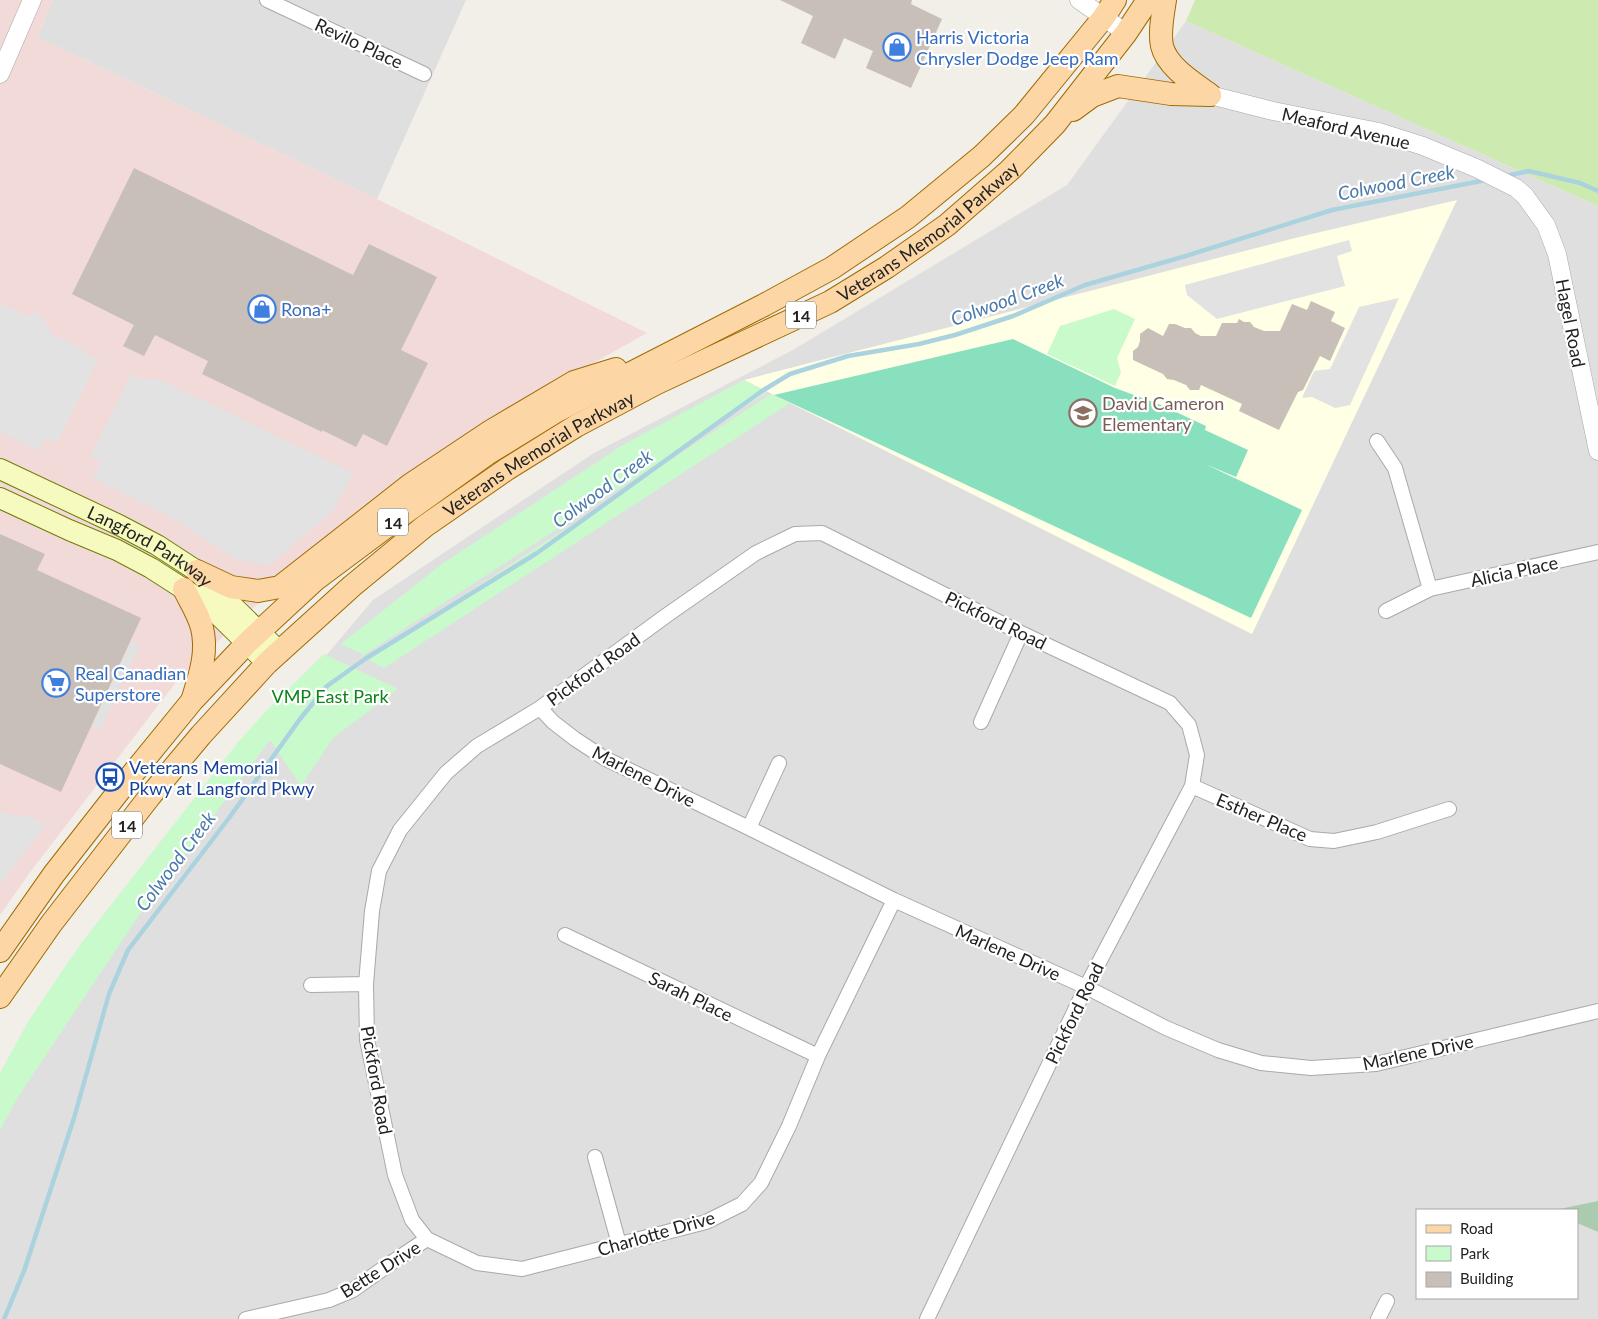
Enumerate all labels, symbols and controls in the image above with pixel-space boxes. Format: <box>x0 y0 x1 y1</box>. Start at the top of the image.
street label: Revilo Place <box>311 13 407 73</box>
place label: Harris Victoria Chrysler Dodge Jeep Ram <box>916 26 1119 69</box>
shop icon: Harris Victoria Chrysler Dodge Jeep Ram <box>882 32 912 62</box>
street label: Meaford Avenue <box>1280 103 1412 153</box>
street label: Veterans Memorial Parkway <box>833 156 1024 306</box>
water label: Colwood Creek <box>1336 159 1457 205</box>
water label: Colwood Creek <box>947 268 1068 330</box>
street label: Hagel Road <box>1552 277 1590 369</box>
shop icon: Rona+ <box>247 294 277 324</box>
place label: Rona+ <box>281 298 331 320</box>
road number: 14 <box>786 302 816 328</box>
street label: Veterans Memorial Parkway <box>439 386 638 521</box>
place label: David Cameron Elementary <box>1102 392 1224 435</box>
school or university icon: David Cameron Elementary <box>1068 398 1098 428</box>
water label: Colwood Creek <box>547 443 658 532</box>
street label: Langford Parkway <box>84 501 218 592</box>
road number: 14 <box>378 508 408 536</box>
street label: Alicia Place <box>1468 551 1560 591</box>
street label: Pickford Road <box>942 586 1050 654</box>
street label: Pickford Road <box>542 628 644 710</box>
place label: Real Canadian Superstore <box>75 662 186 705</box>
supermarket icon: Real Canadian Superstore <box>41 668 71 698</box>
park label: VMP East Park <box>271 685 389 707</box>
street label: Marlene Drive <box>589 741 699 811</box>
place label: Veterans Memorial Pkwy at Langford Pkwy <box>129 756 315 799</box>
bus stop icon: Veterans Memorial Pkwy at Langford Pkwy <box>95 762 125 792</box>
street label: Esther Place <box>1213 788 1311 846</box>
water label: Colwood Creek <box>130 806 220 915</box>
road number: 14 <box>112 812 142 838</box>
street label: Marlene Drive <box>952 919 1064 985</box>
street label: Pickford Road <box>1040 959 1108 1067</box>
street label: Sarah Place <box>646 966 736 1026</box>
street label: Pickford Road <box>357 1024 397 1136</box>
street label: Marlene Drive <box>1361 1030 1475 1074</box>
street label: Charlotte Drive <box>595 1206 717 1260</box>
legend <box>1416 1209 1578 1299</box>
text: Road <box>1460 1219 1493 1237</box>
street label: Bette Drive <box>336 1236 424 1302</box>
text: Park <box>1460 1244 1490 1262</box>
text: Building <box>1460 1269 1513 1287</box>

